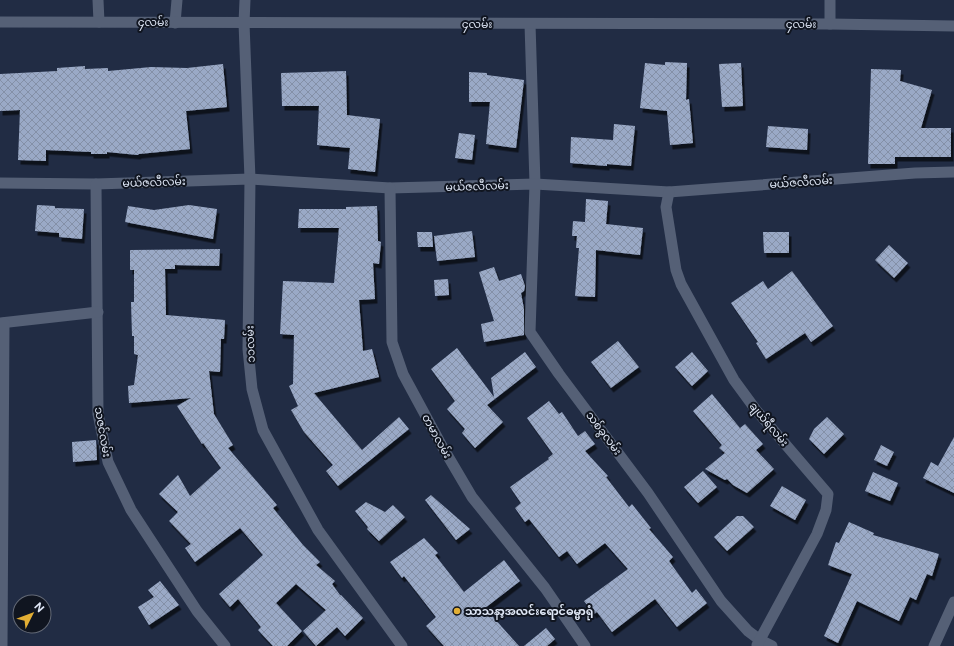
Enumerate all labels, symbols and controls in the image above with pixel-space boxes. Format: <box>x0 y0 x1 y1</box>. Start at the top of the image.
street label: ၄လမ်း <box>138 15 168 31</box>
street label: ၄လမ်း <box>462 17 492 33</box>
street label: ၄လမ်း <box>786 17 816 33</box>
street label: မယ်ဇလီလမ်း <box>769 173 833 190</box>
street label: မယ်ဇလီလမ်း <box>122 174 186 189</box>
street label: မယ်ဇလီလမ်း <box>445 178 509 193</box>
street label: ၁၁လမ်း <box>242 325 257 363</box>
street label: ချယ်ရီလမ်း <box>745 399 792 451</box>
street label: သဇင်လမ်း <box>93 406 114 458</box>
street label: သစ်ခွလမ်း <box>582 408 625 459</box>
street label: တမာလမ်း <box>420 411 455 460</box>
north arrow <box>12 594 52 634</box>
text: N <box>32 600 47 615</box>
place label: သာသနာ့အလင်းရောင်ဓမ္မာရုံ <box>465 604 593 621</box>
marker: သာသနာ့အလင်းရောင်ဓမ္မာရုံ <box>452 606 462 616</box>

